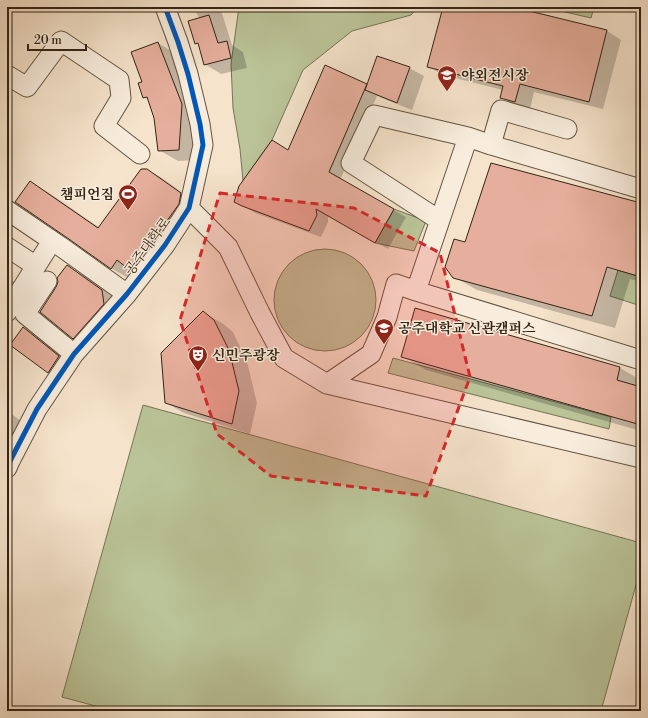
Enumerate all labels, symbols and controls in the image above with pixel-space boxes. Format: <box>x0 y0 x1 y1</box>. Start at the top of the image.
scale bar <box>28 26 86 52</box>
text: 20 m <box>34 33 62 48</box>
school or university icon: 야외전시장 <box>436 64 458 92</box>
place label: 야외전시장 <box>461 67 529 85</box>
sports icon: 챔피언짐 <box>117 183 139 211</box>
place label: 챔피언짐 <box>60 186 114 204</box>
street label: 공주대학로 <box>121 214 175 279</box>
school or university icon: 공주대학교 신관캠퍼스 <box>373 317 395 345</box>
place label: 공주대학교 신관캠퍼스 <box>398 320 536 338</box>
theatre icon: 신민주광장 <box>187 344 209 372</box>
place label: 신민주광장 <box>212 347 280 365</box>

